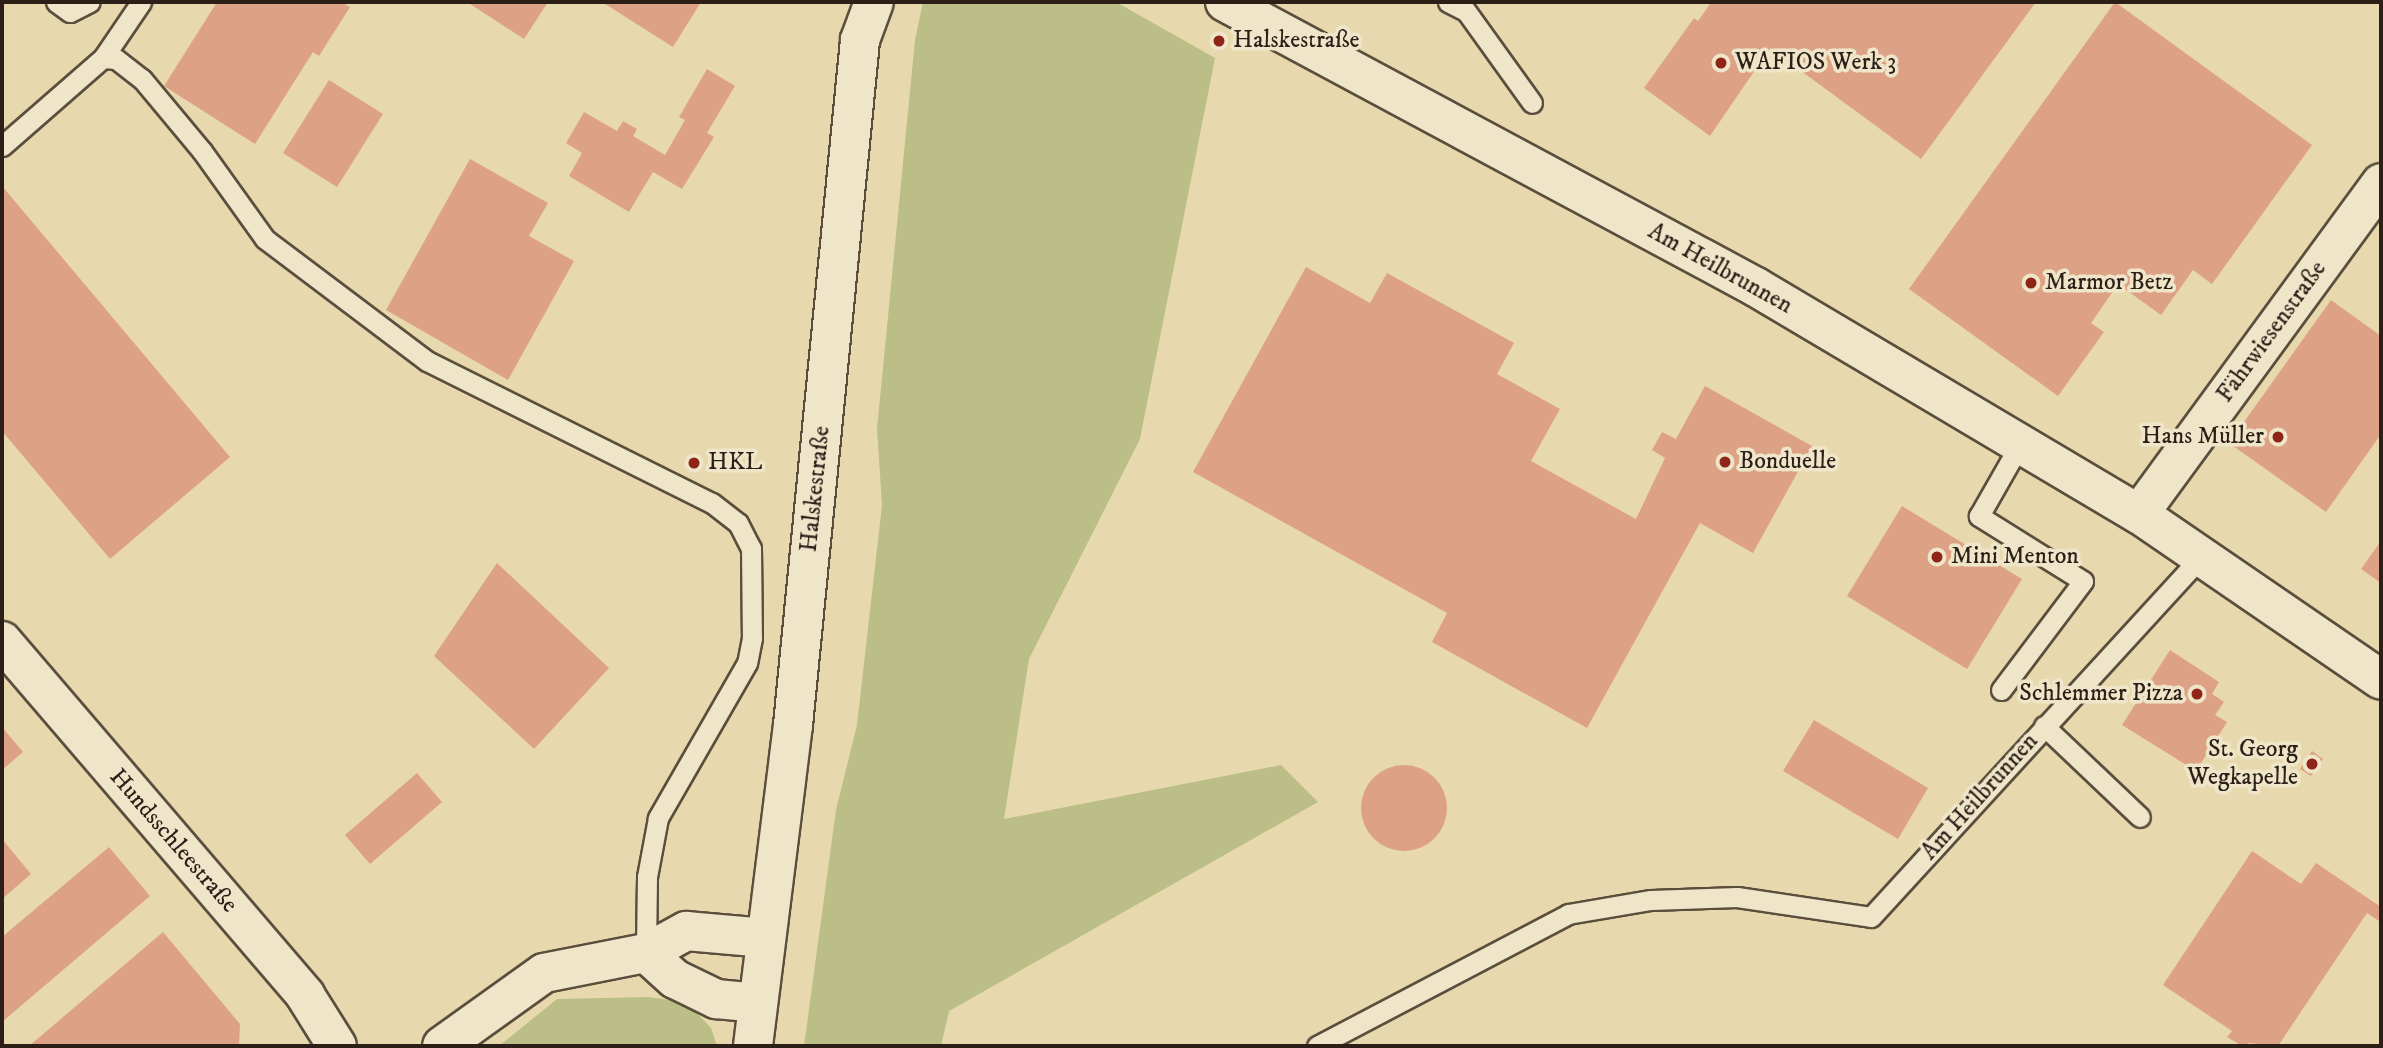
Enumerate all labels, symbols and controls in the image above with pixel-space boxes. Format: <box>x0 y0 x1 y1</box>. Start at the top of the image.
place label: Halskestraße <box>1233 27 1359 55</box>
marker: Halskestraße <box>1211 33 1227 49</box>
place label: WAFIOS Werk 3 <box>1735 49 1896 77</box>
marker: WAFIOS Werk 3 <box>1713 55 1729 71</box>
street label: Am Heilbrunnen <box>1643 217 1797 321</box>
street label: Fährwiesenstraße <box>2211 256 2333 408</box>
place label: Marmor Betz <box>2045 269 2173 297</box>
marker: Marmor Betz <box>2023 275 2039 291</box>
place label: Hans Müller <box>2141 423 2264 451</box>
street label: Halskestraße <box>795 425 837 553</box>
marker: Hans Müller <box>2270 429 2286 445</box>
place label: Bonduelle <box>1739 448 1836 476</box>
place label: HKL <box>708 449 762 477</box>
marker: Bonduelle <box>1717 454 1733 470</box>
marker: HKL <box>686 455 702 471</box>
place label: Mini Menton <box>1951 543 2079 571</box>
marker: Mini Menton <box>1929 549 1945 565</box>
place label: Schlemmer Pizza <box>2019 680 2183 708</box>
marker: Schlemmer Pizza <box>2189 686 2205 702</box>
street label: Am Heilbrunnen <box>1916 728 2044 866</box>
place label: St. Georg Wegkapelle <box>2187 736 2298 792</box>
marker: St. Georg Wegkapelle <box>2304 756 2320 772</box>
street label: Hundsschleestraße <box>103 763 243 919</box>

